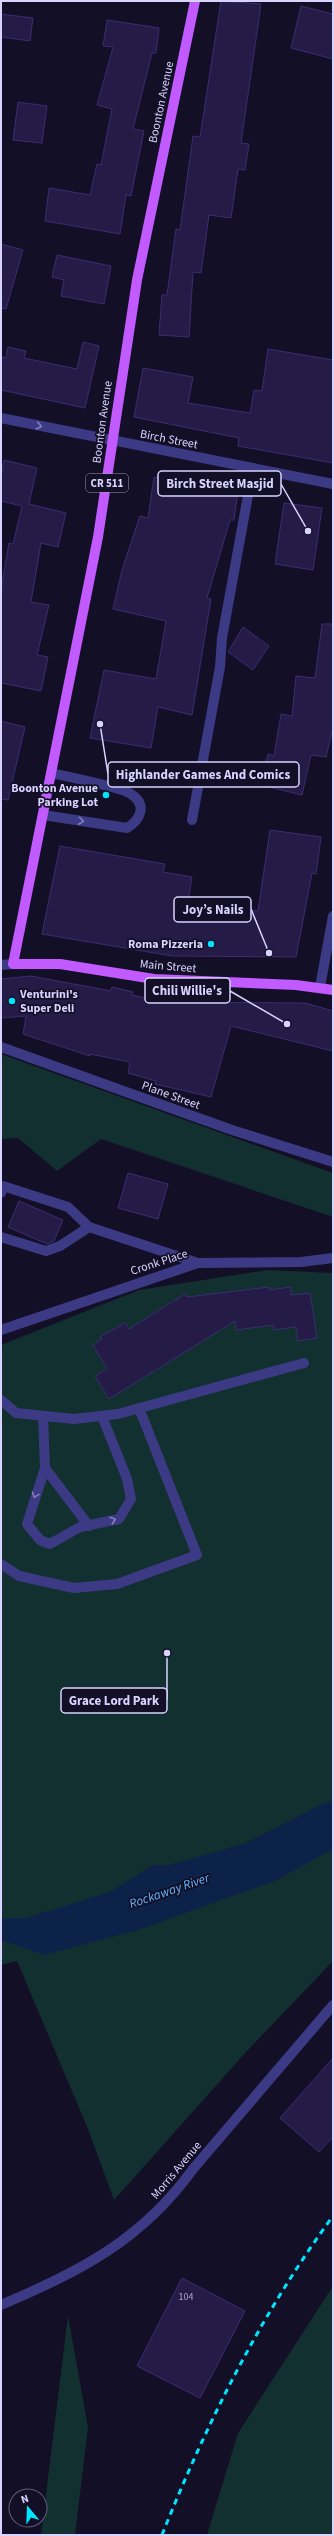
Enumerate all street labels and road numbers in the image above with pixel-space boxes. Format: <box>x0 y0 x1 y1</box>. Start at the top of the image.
street label: Boonton Avenue <box>145 60 178 144</box>
street label: Boonton Avenue <box>88 380 117 464</box>
street label: Birch Street <box>139 426 199 453</box>
road number: CR 511 <box>86 474 128 492</box>
street label: Main Street <box>139 956 197 977</box>
street label: Plane Street <box>139 1077 202 1114</box>
street label: Cronk Place <box>128 1245 190 1280</box>
street label: Morris Avenue <box>147 2138 206 2203</box>

